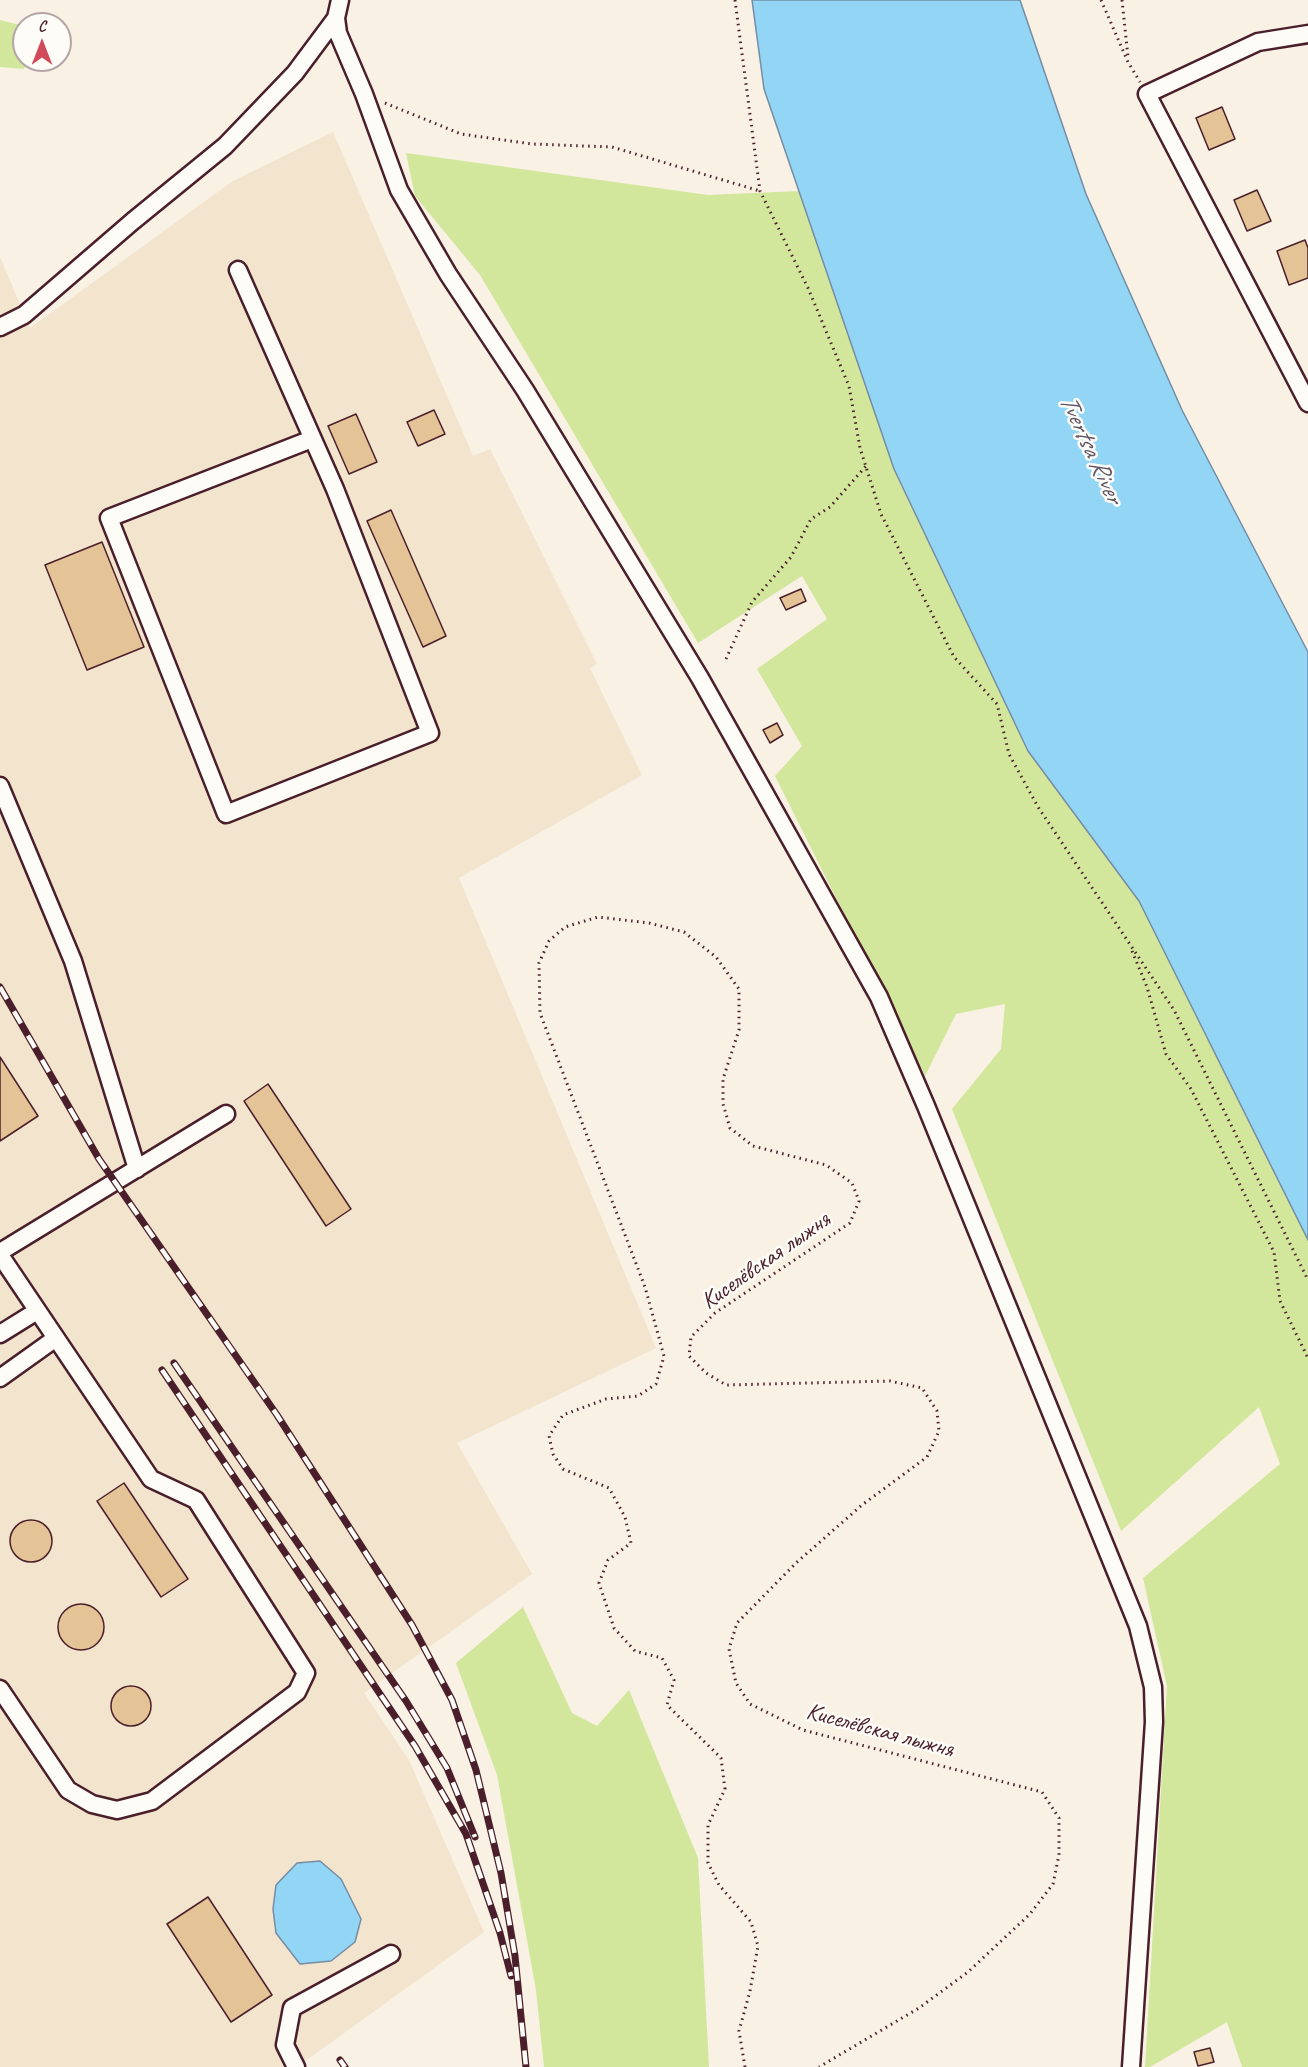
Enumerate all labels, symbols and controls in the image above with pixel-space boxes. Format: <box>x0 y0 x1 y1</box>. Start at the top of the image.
north arrow <box>12 12 72 72</box>
text: С <box>38 16 46 36</box>
water label: Tvertsa River <box>1051 390 1129 508</box>
street label: Киселёвская лыжня <box>696 1206 836 1316</box>
street label: Киселёвская лыжня <box>803 1698 957 1764</box>

